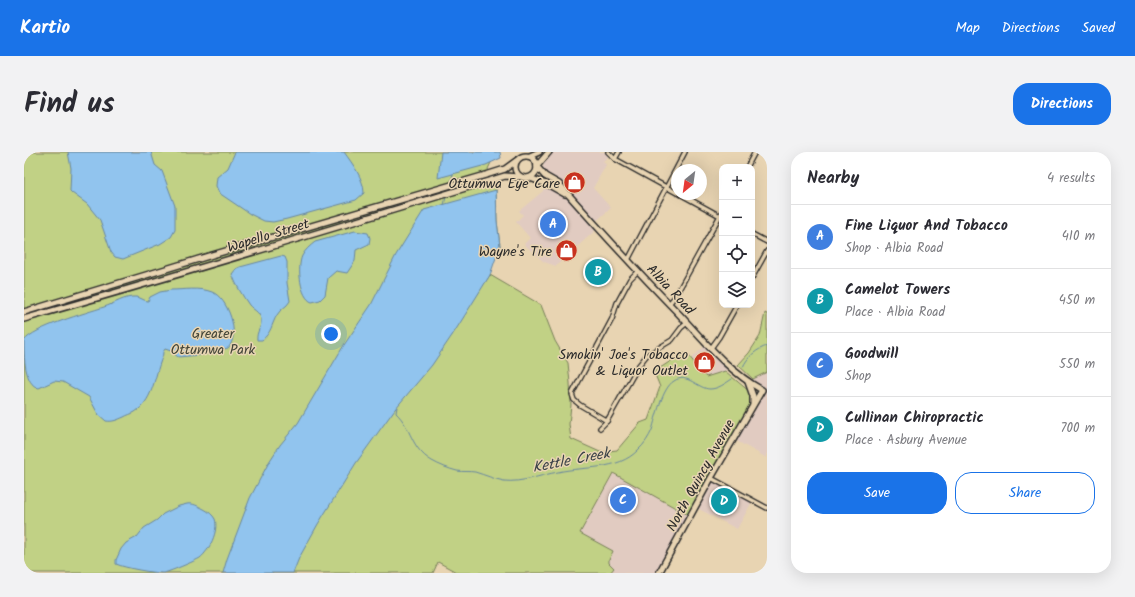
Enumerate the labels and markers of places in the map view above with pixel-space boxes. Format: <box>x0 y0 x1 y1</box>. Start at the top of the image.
shop icon: Ottumwa Eye Care <box>562 170 588 196</box>
place label: Ottumwa Eye Care <box>449 173 561 195</box>
pin: A <box>540 209 566 239</box>
shop icon: Wayne's Tire <box>554 238 580 264</box>
place label: Wayne's Tire <box>479 241 553 263</box>
pin: B <box>585 257 611 287</box>
place label: Smokin' Joe's Tobacco & Liquor Outlet <box>559 344 689 382</box>
shop icon: Smokin' Joe's Tobacco & Liquor Outlet <box>691 349 717 375</box>
pin: C <box>610 485 636 515</box>
pin: D <box>711 486 737 516</box>

